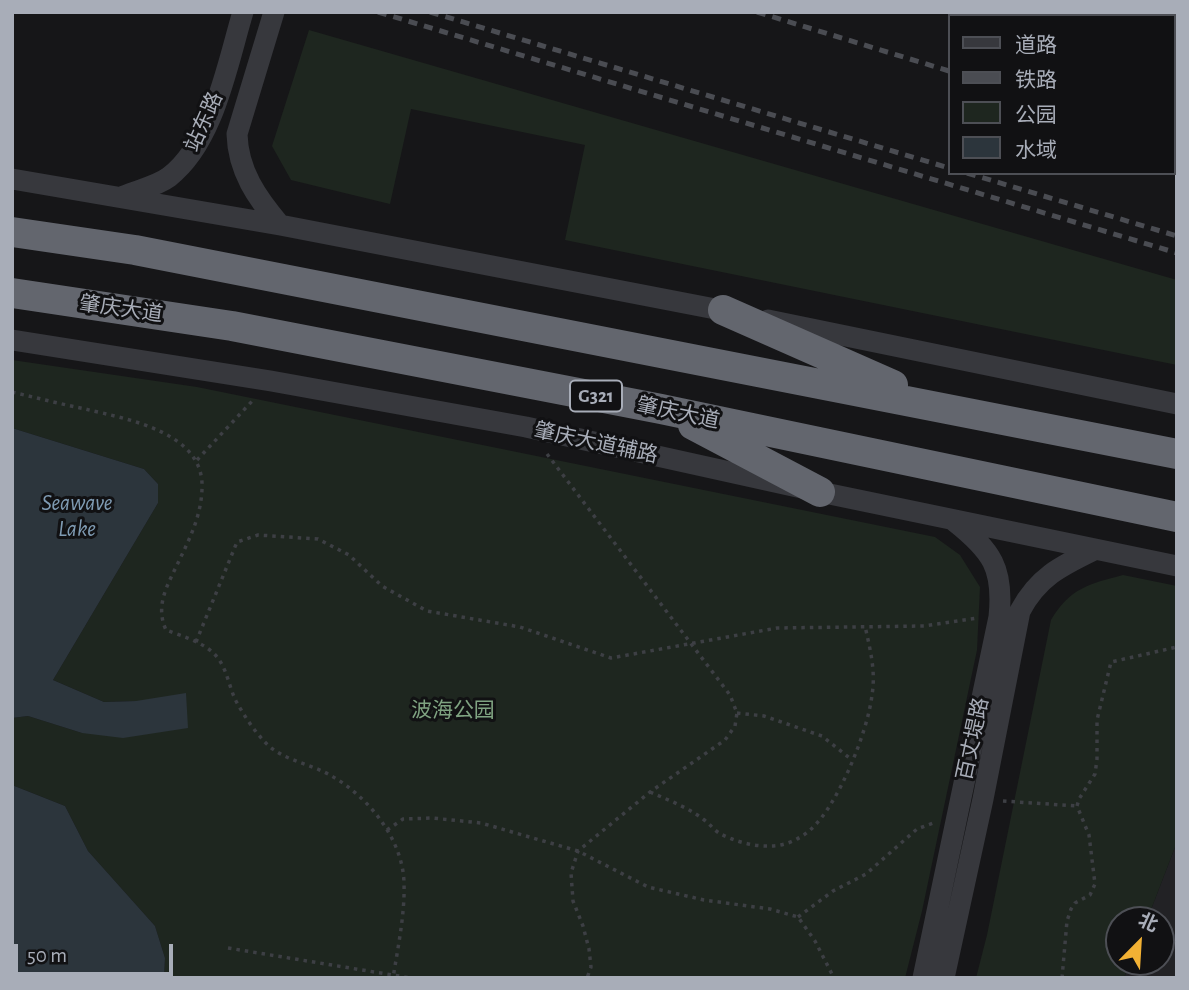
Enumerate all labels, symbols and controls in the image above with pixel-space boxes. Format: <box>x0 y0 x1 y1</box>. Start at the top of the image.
legend <box>948 14 1175 175</box>
text: 道路 <box>1015 35 1057 56</box>
text: 铁路 <box>1015 70 1057 91</box>
street label: 站东路 <box>180 88 228 156</box>
text: 公园 <box>1015 105 1057 126</box>
text: 水域 <box>1015 140 1057 161</box>
street label: 肇庆大道 <box>78 291 164 327</box>
road number: G321 <box>570 380 622 412</box>
street label: 肇庆大道 <box>634 392 722 434</box>
street label: 肇庆大道辅路 <box>532 418 660 468</box>
water label: Seawave Lake <box>41 489 113 543</box>
street label: 百丈堤路 <box>952 695 994 783</box>
park label: 波海公园 <box>411 698 495 724</box>
north arrow <box>1105 906 1175 976</box>
text: 北 <box>1135 911 1160 936</box>
scale bar <box>18 930 177 974</box>
text: 50 m <box>27 945 67 966</box>

